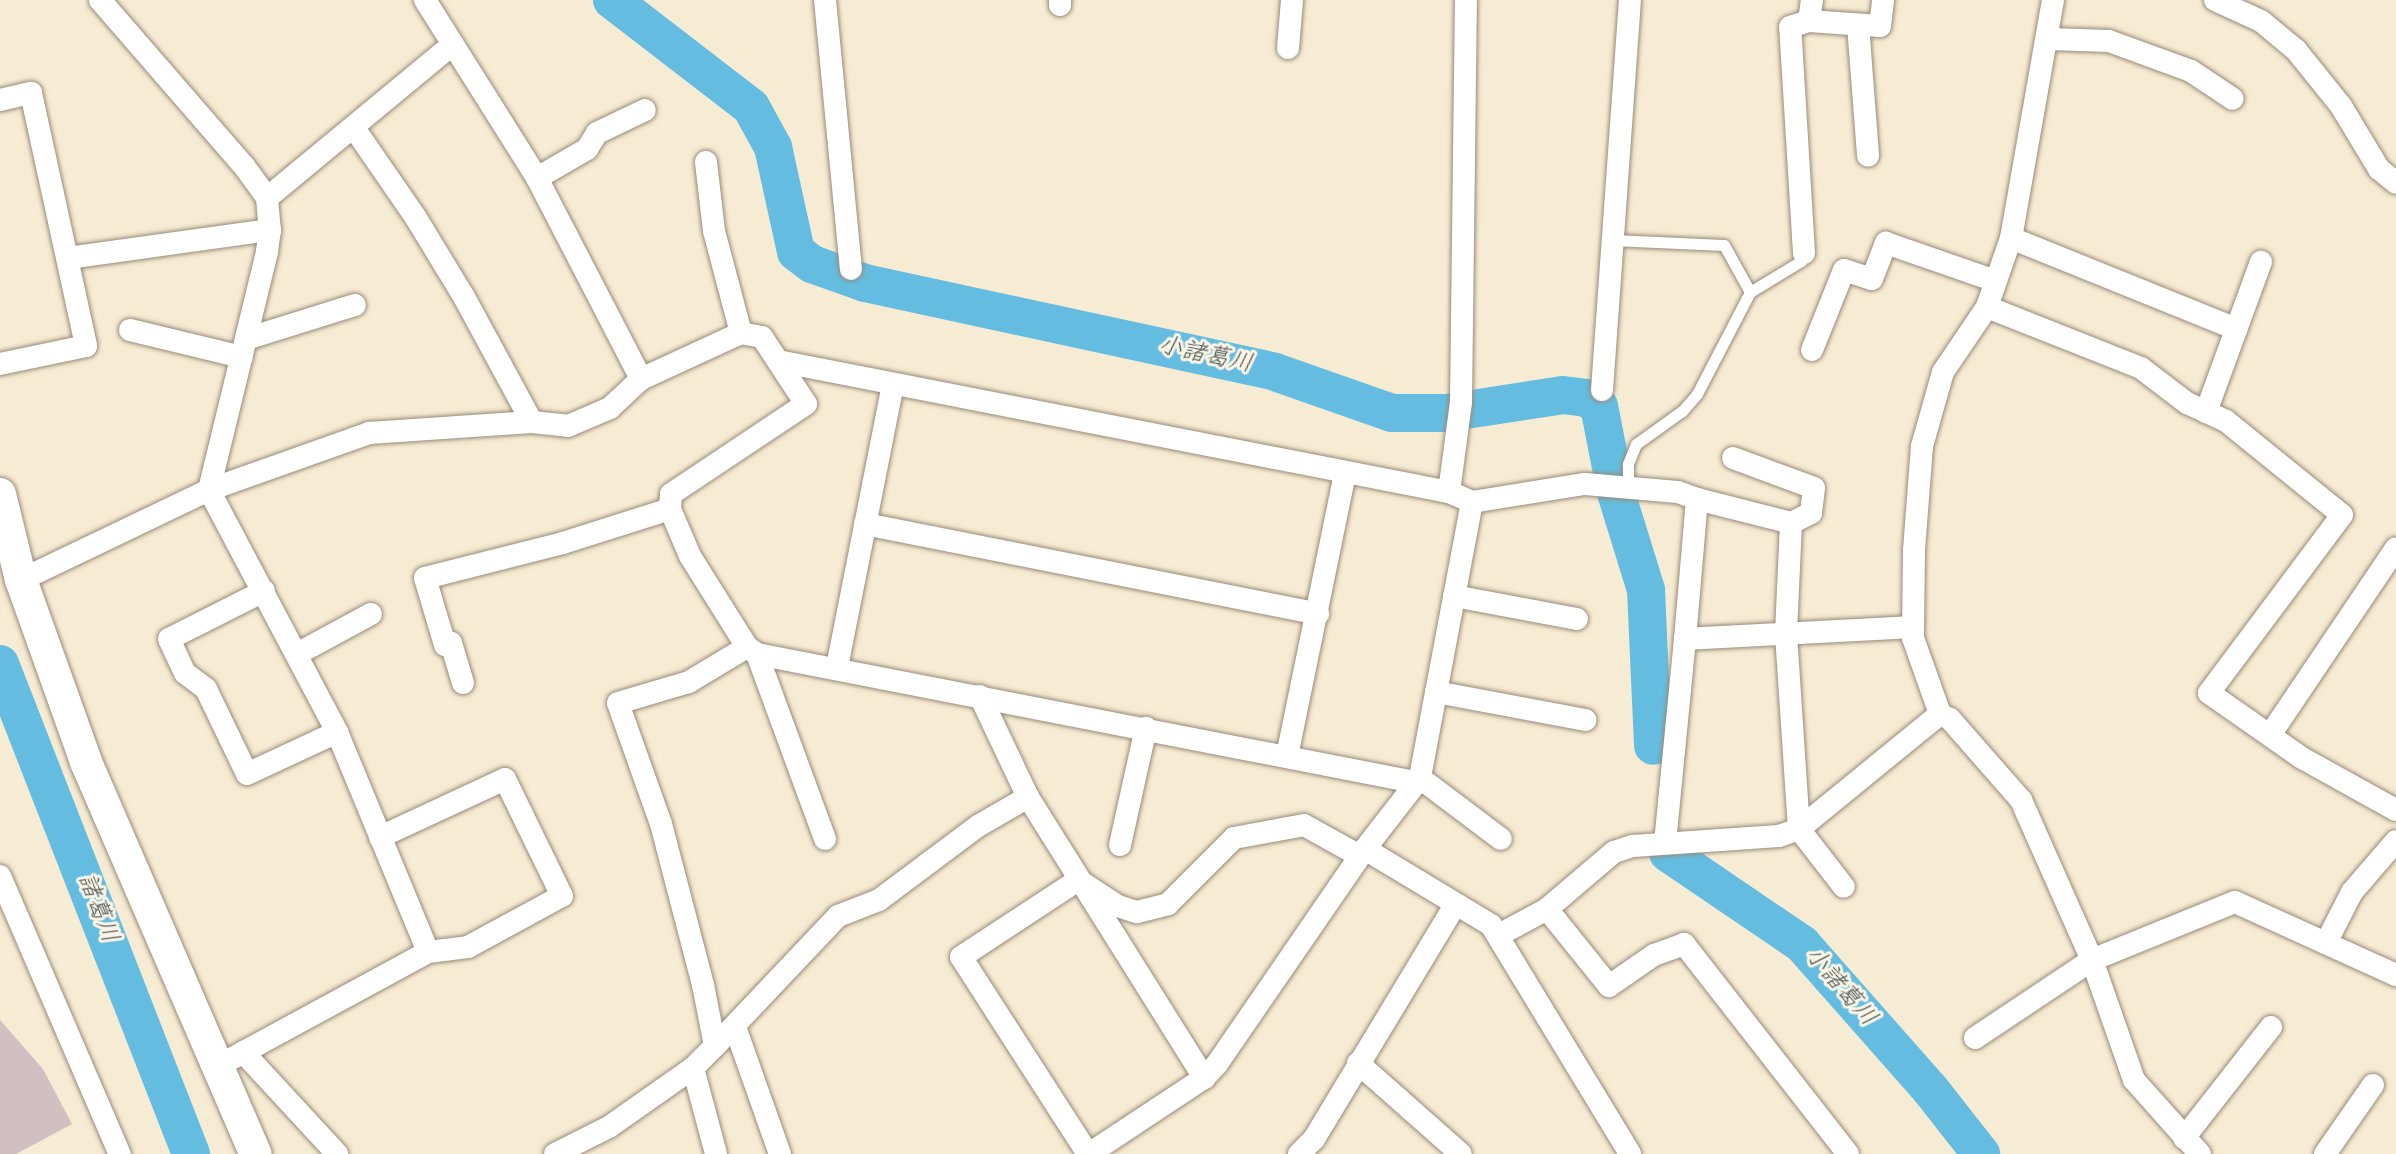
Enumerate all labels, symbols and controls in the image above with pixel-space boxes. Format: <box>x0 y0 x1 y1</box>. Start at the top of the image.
water label: 小諸葛川 <box>1155 333 1255 381</box>
water label: 諸葛川 <box>70 870 122 948</box>
water label: 小諸葛川 <box>1797 942 1881 1034</box>

